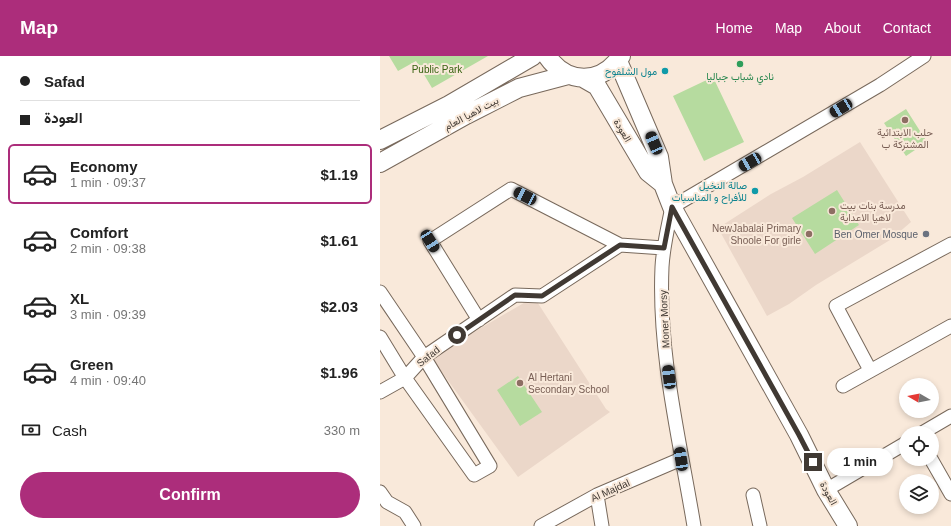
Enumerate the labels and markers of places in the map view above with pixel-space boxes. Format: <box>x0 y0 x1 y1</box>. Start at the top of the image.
marker: نادي شباب جباليا <box>735 59 745 69</box>
place label: مول الشلفوح <box>605 66 657 78</box>
marker: مول الشلفوح <box>660 66 670 76</box>
place label: نادي شباب جباليا <box>706 71 774 85</box>
marker: حلب الابتدائية المشتركة ب <box>900 115 910 125</box>
place label: حلب الابتدائية المشتركة ب <box>877 127 933 151</box>
place label: صالة النخيل للأفراح و المناسبات <box>672 180 747 204</box>
marker: صالة النخيل للأفراح و المناسبات <box>750 186 760 196</box>
place label: مدرسة بنات بيت لاهيا الاعداية <box>840 200 905 224</box>
marker: مدرسة بنات بيت لاهيا الاعداية <box>827 206 837 216</box>
place label: NewJabalai Primary Shoole For girle <box>712 223 801 246</box>
marker: NewJabalai Primary Shoole For girle <box>804 229 814 239</box>
place label: Ben Omer Mosque <box>834 229 918 240</box>
marker: Ben Omer Mosque <box>921 229 931 239</box>
place label: Al Hertani Secondary School <box>528 372 609 395</box>
marker: Al Hertani Secondary School <box>515 378 525 388</box>

